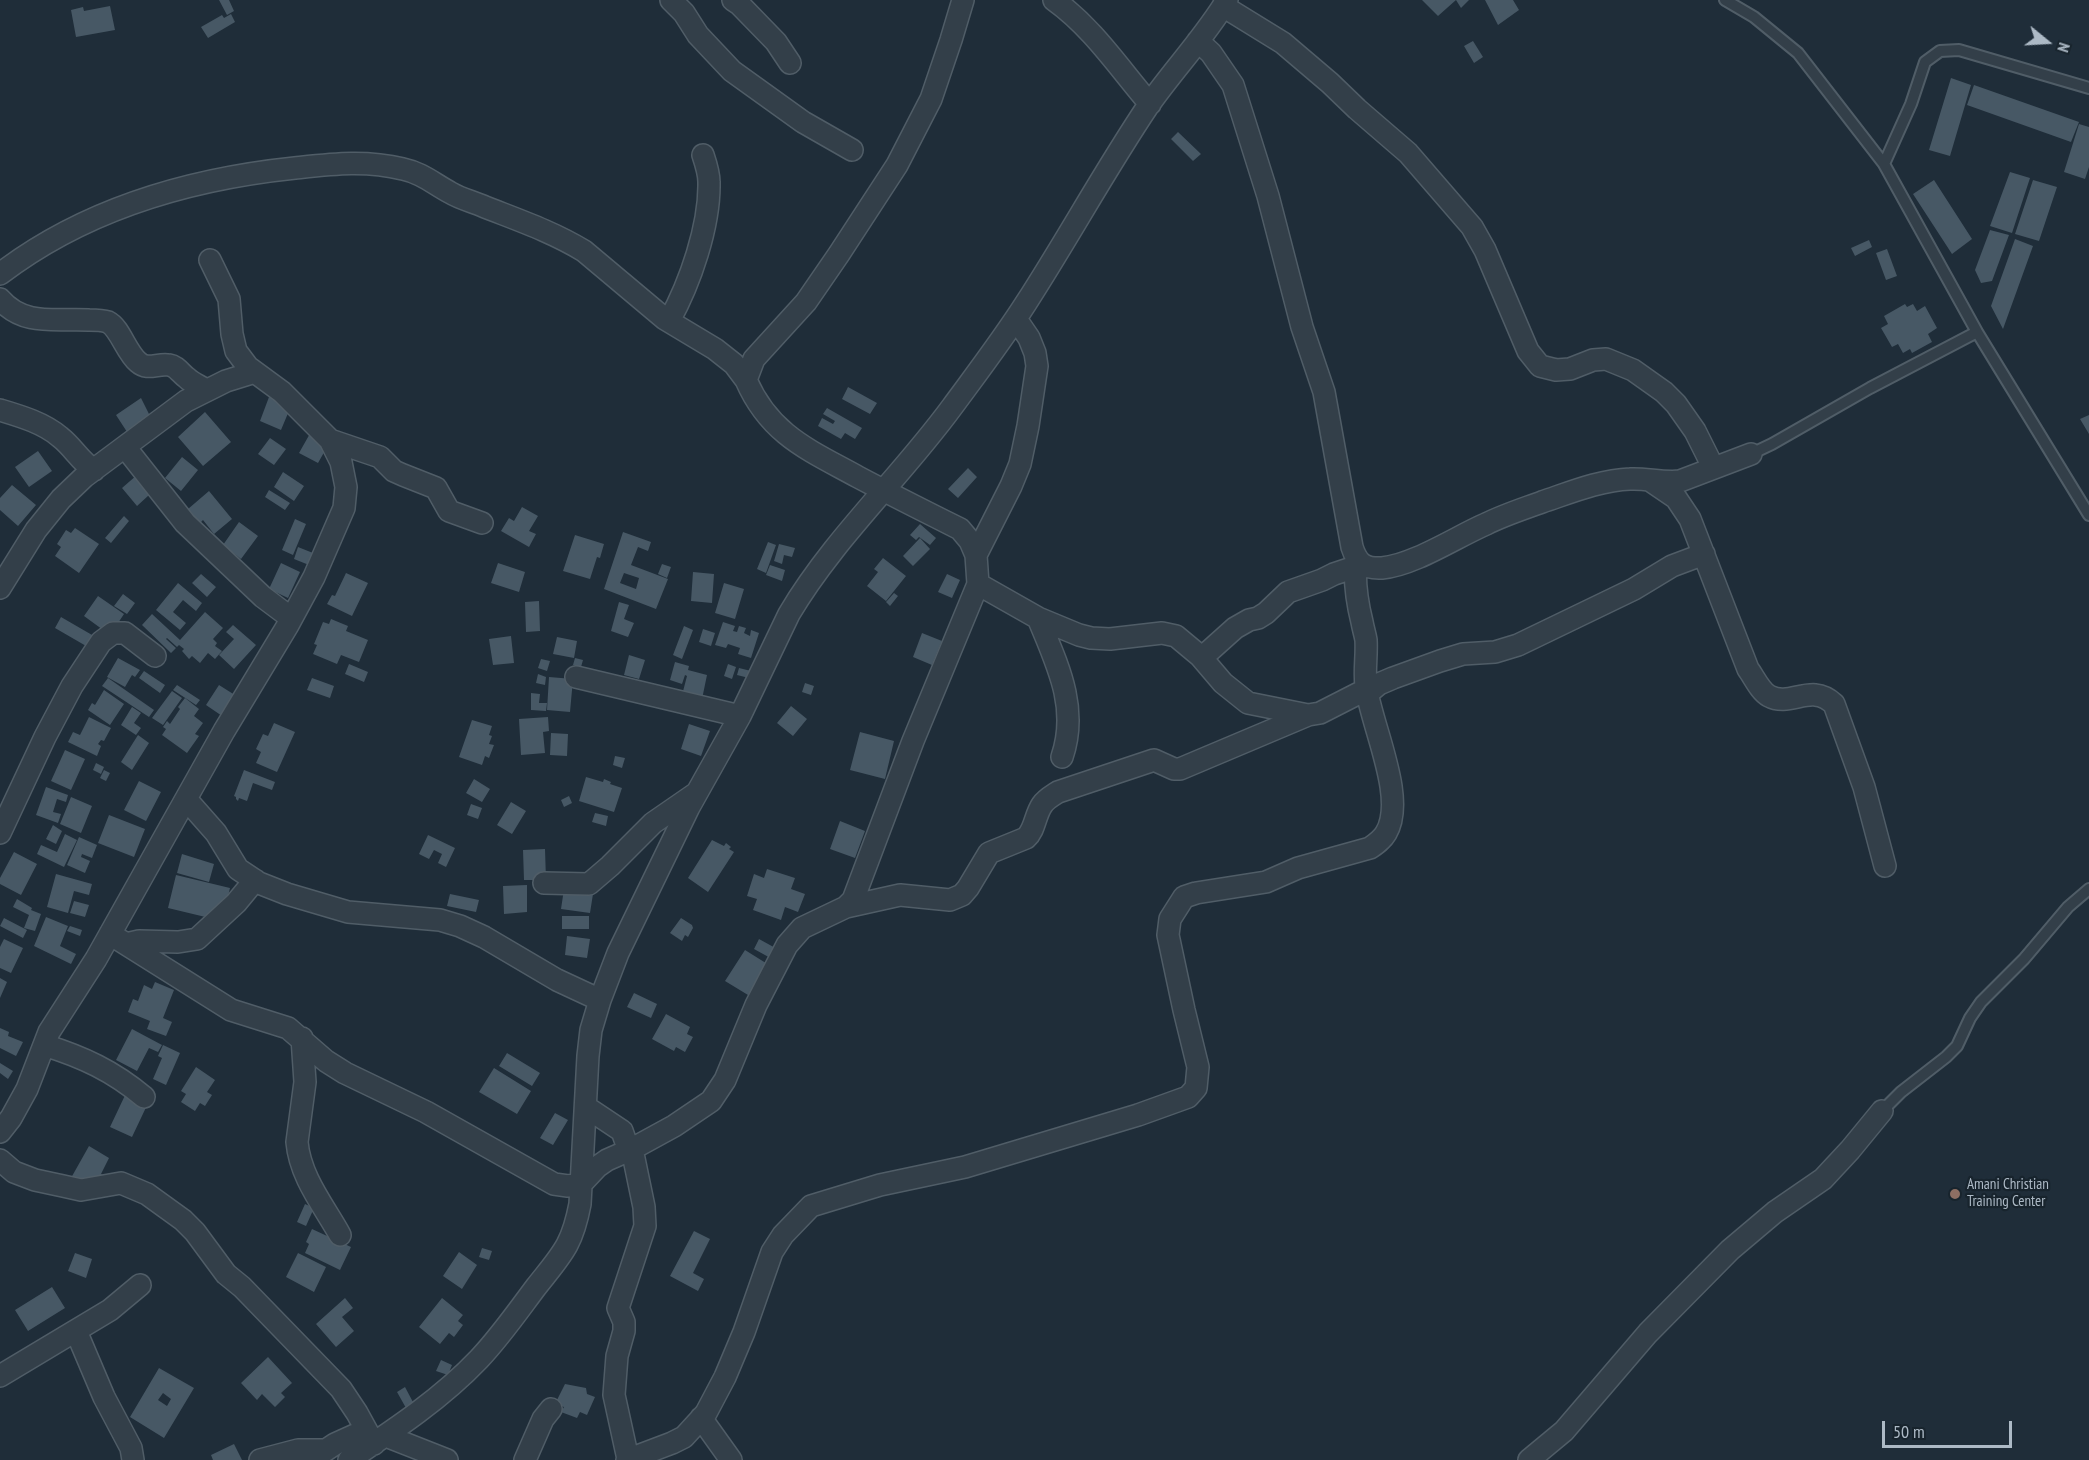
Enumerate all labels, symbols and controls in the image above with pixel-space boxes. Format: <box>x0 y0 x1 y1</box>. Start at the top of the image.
north arrow <box>2017 12 2077 72</box>
text: N <box>2053 40 2075 55</box>
place label: Amani Christian Training Center <box>1967 1176 2049 1211</box>
marker: Amani Christian Training Center <box>1948 1187 1962 1201</box>
scale bar <box>1885 1409 2016 1447</box>
text: 50 m <box>1893 1420 1925 1443</box>

